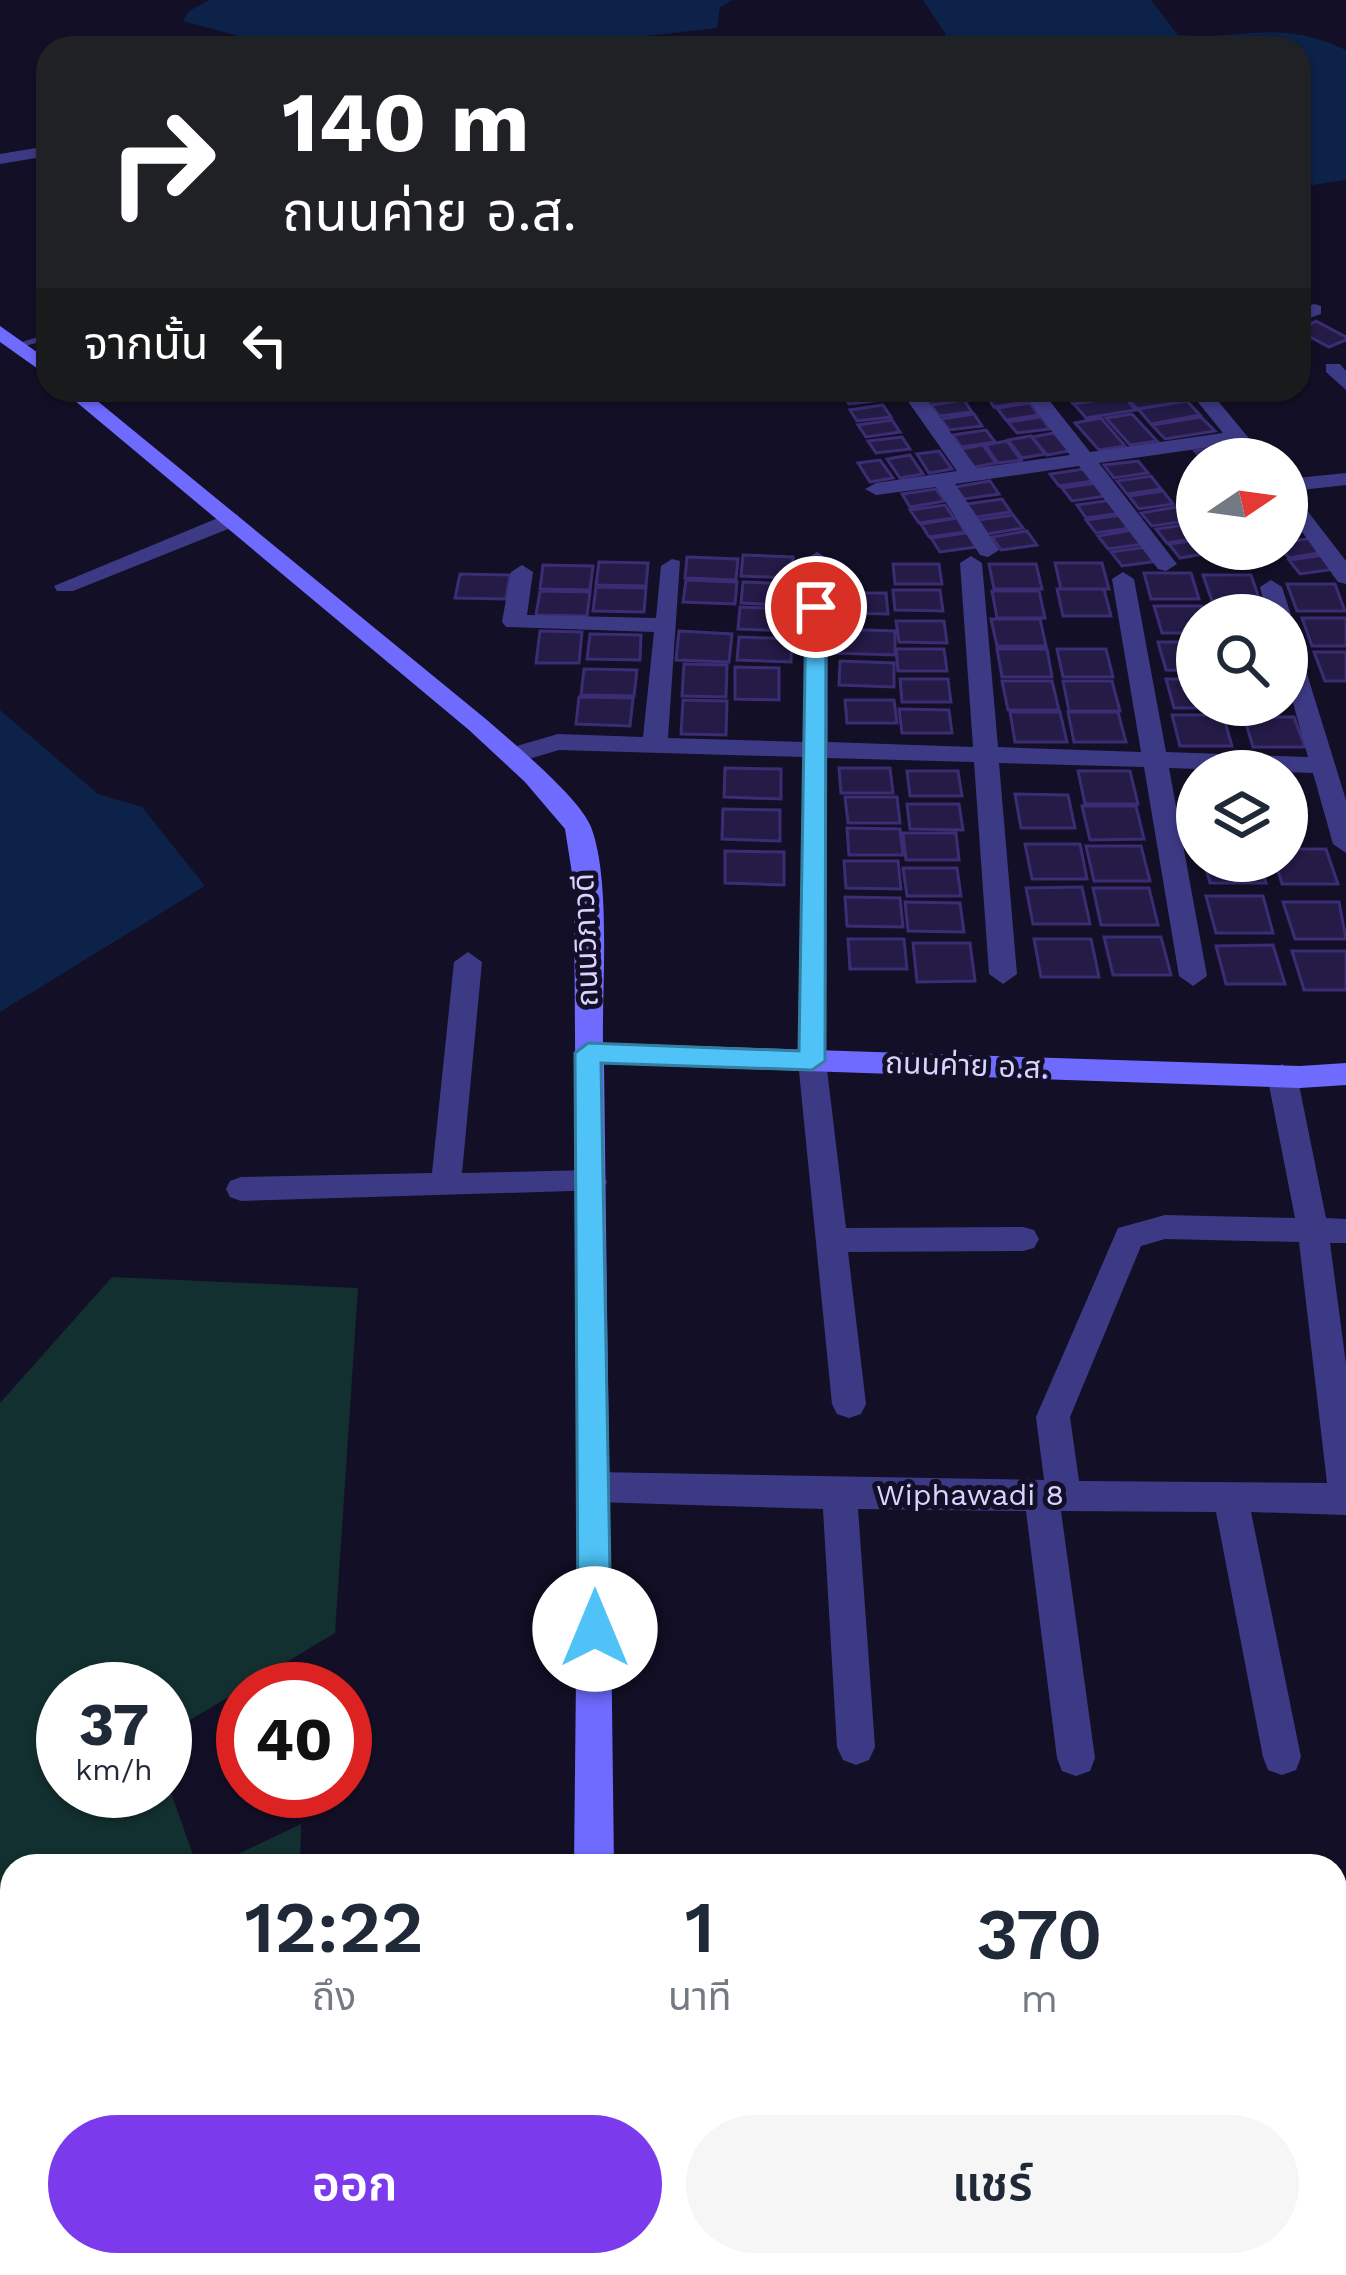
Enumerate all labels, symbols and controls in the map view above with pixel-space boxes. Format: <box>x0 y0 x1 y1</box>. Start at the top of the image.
text: 140 m <box>282 73 530 171</box>
icon: right <box>84 84 240 240</box>
text: ถนนค่าย อ.ส. <box>282 180 577 243</box>
icon: left <box>232 312 298 378</box>
text: จากนั้น <box>84 317 208 370</box>
north arrow <box>1176 438 1308 570</box>
map controls <box>1176 438 1308 882</box>
pin <box>765 556 867 658</box>
icon: arrive <box>783 574 849 640</box>
button: search <box>1176 594 1308 726</box>
button: layers <box>1176 750 1308 882</box>
street label: ถนนวิภาวดี <box>565 873 605 1007</box>
street label: ถนนค่าย อ.ส. <box>885 1045 1049 1085</box>
street label: Wiphawadi 8 <box>876 1477 1064 1512</box>
position arrow <box>532 1566 658 1692</box>
speed limit sign: 40 <box>216 1662 372 1818</box>
text: 37 <box>79 1689 149 1760</box>
text: km/h <box>75 1752 153 1787</box>
text: 12:22 <box>244 1885 424 1969</box>
text: 1 <box>685 1885 715 1969</box>
text: 370 <box>976 1892 1103 1976</box>
text: ถึง <box>312 1974 356 2019</box>
text: นาที <box>668 1974 732 2019</box>
text: m <box>1021 1976 1058 2021</box>
button: ออก <box>48 2115 662 2253</box>
button: แชร์ <box>686 2115 1299 2253</box>

